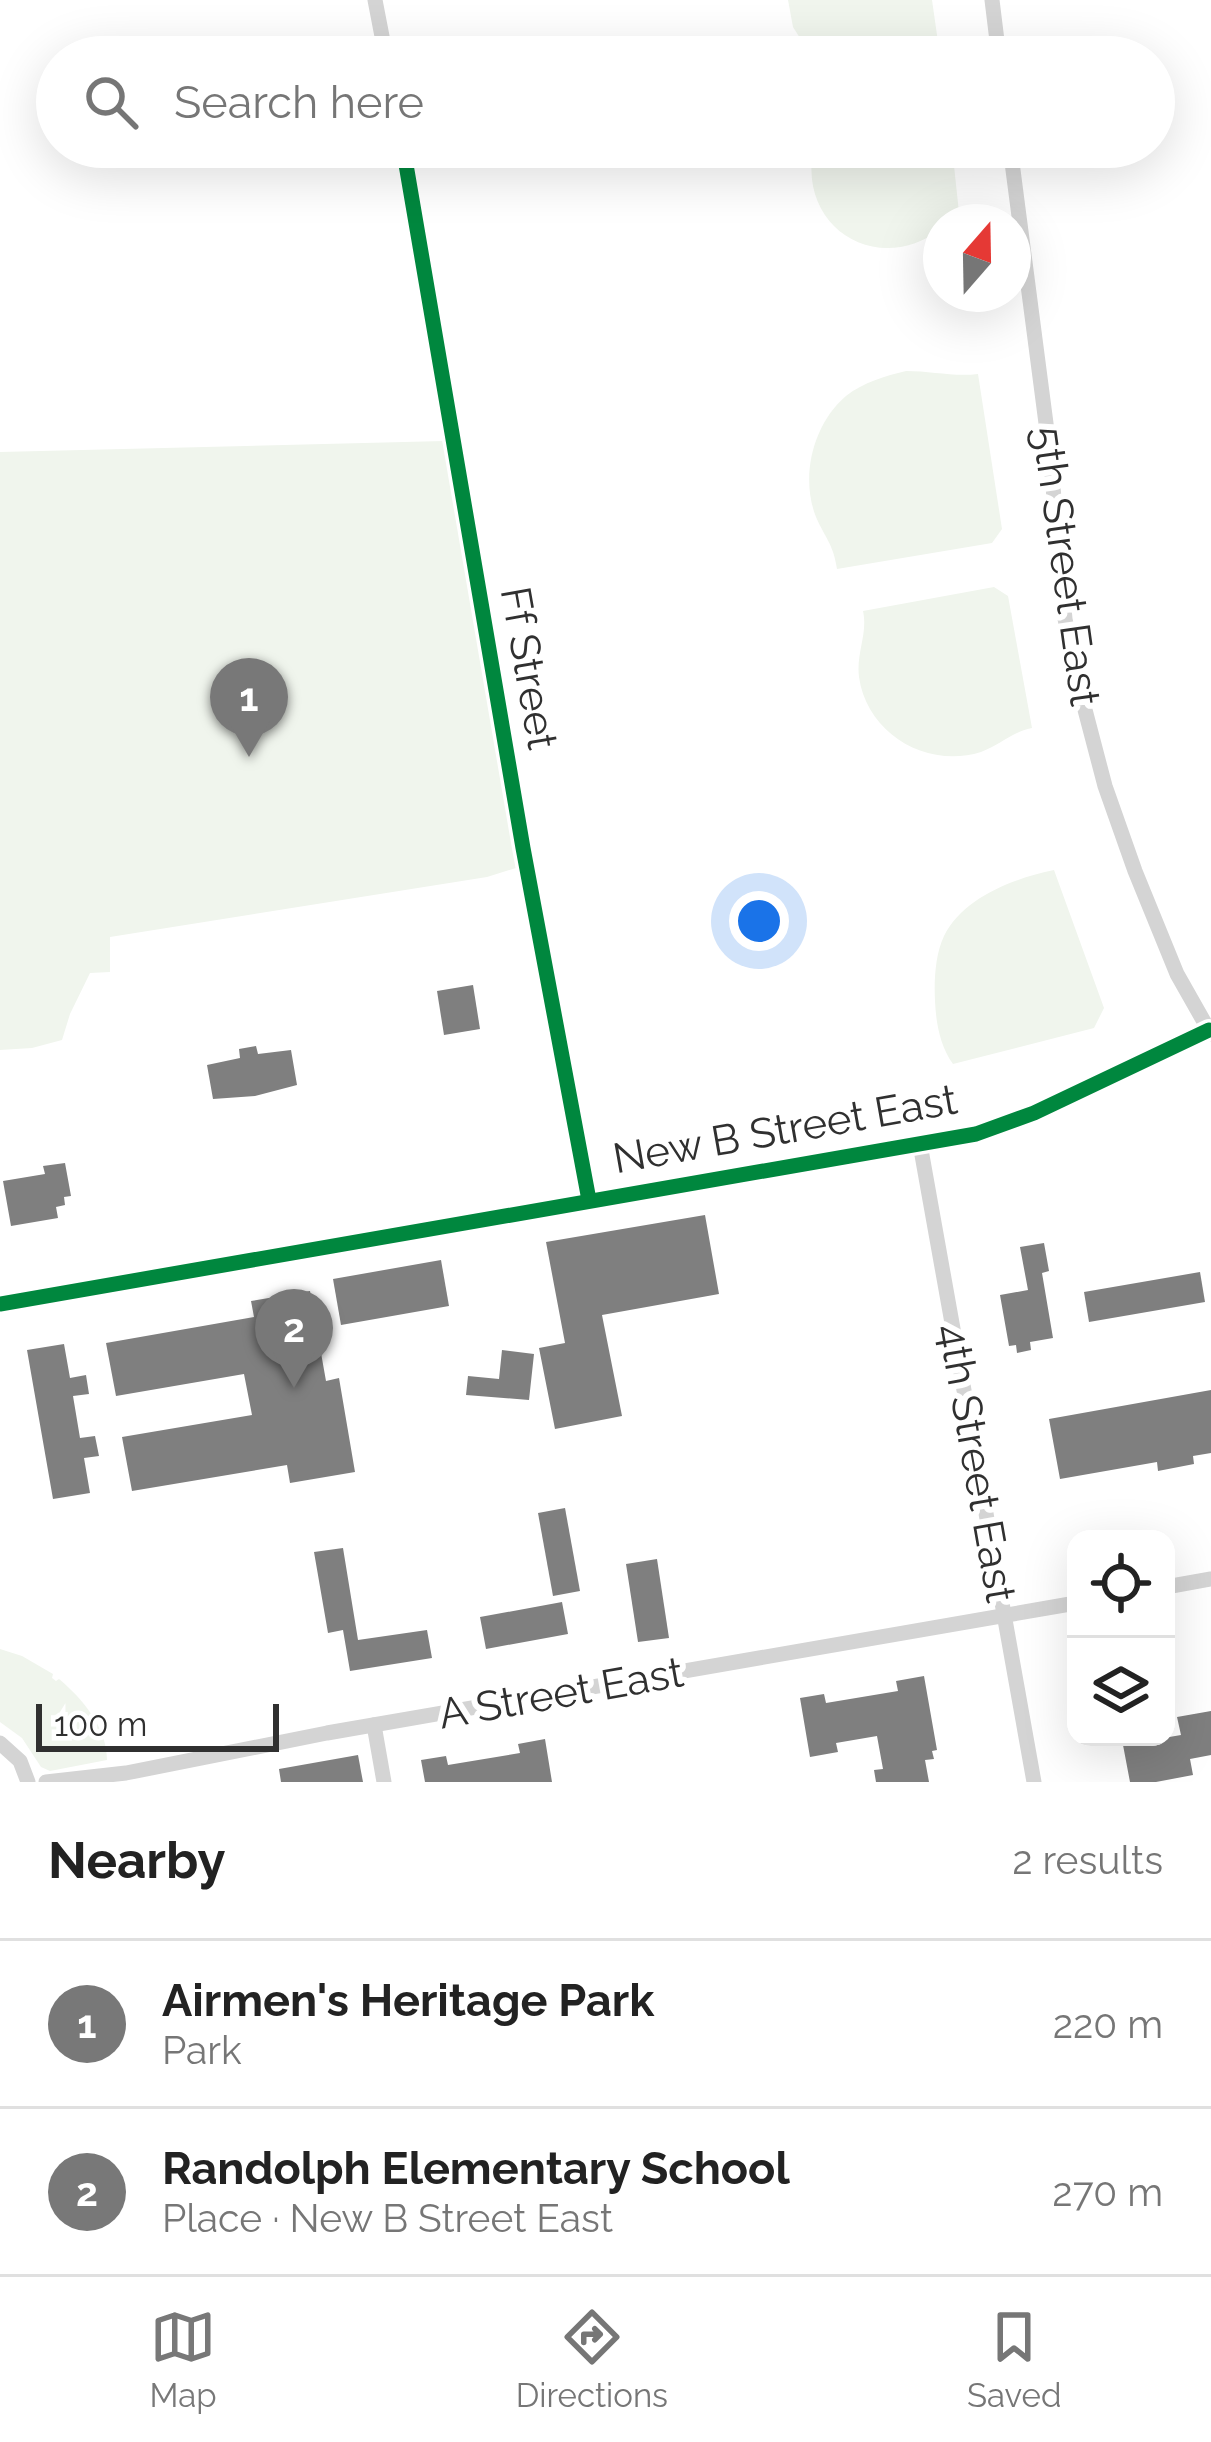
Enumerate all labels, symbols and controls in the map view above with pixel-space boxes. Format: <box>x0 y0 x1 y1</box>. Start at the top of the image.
search box <box>36 36 1175 168</box>
icon: search <box>78 69 144 135</box>
text: Search here <box>174 76 424 129</box>
north arrow <box>923 204 1031 312</box>
street label: 5th Street East <box>1022 423 1110 709</box>
street label: Ff Street <box>491 583 567 753</box>
pin: 1 <box>210 658 288 757</box>
your location <box>729 891 789 951</box>
street label: New B Street East <box>609 1075 961 1183</box>
pin: 2 <box>255 1289 333 1388</box>
street label: 4th Street East <box>928 1320 1026 1606</box>
map controls <box>1067 1530 1175 1746</box>
button: locate <box>1067 1530 1175 1638</box>
button: layers <box>1067 1638 1175 1746</box>
street label: A Street East <box>435 1647 687 1739</box>
scale bar <box>36 1698 279 1751</box>
text: 100 m <box>54 1705 147 1744</box>
text: Nearby <box>48 1830 225 1890</box>
text: 2 results <box>1012 1837 1163 1883</box>
text: Airmen's Heritage Park <box>162 1974 654 2027</box>
text: 1 <box>77 2001 97 2047</box>
text: 220 m <box>1053 2001 1163 2047</box>
text: Park <box>162 2027 242 2073</box>
text: Randolph Elementary School <box>162 2142 790 2195</box>
text: 2 <box>76 2169 98 2215</box>
text: 270 m <box>1052 2169 1163 2215</box>
text: Place · New B Street East <box>162 2195 613 2241</box>
tab: Map <box>150 2304 217 2415</box>
tab: Directions <box>516 2304 668 2415</box>
tab: Saved <box>967 2304 1061 2415</box>

